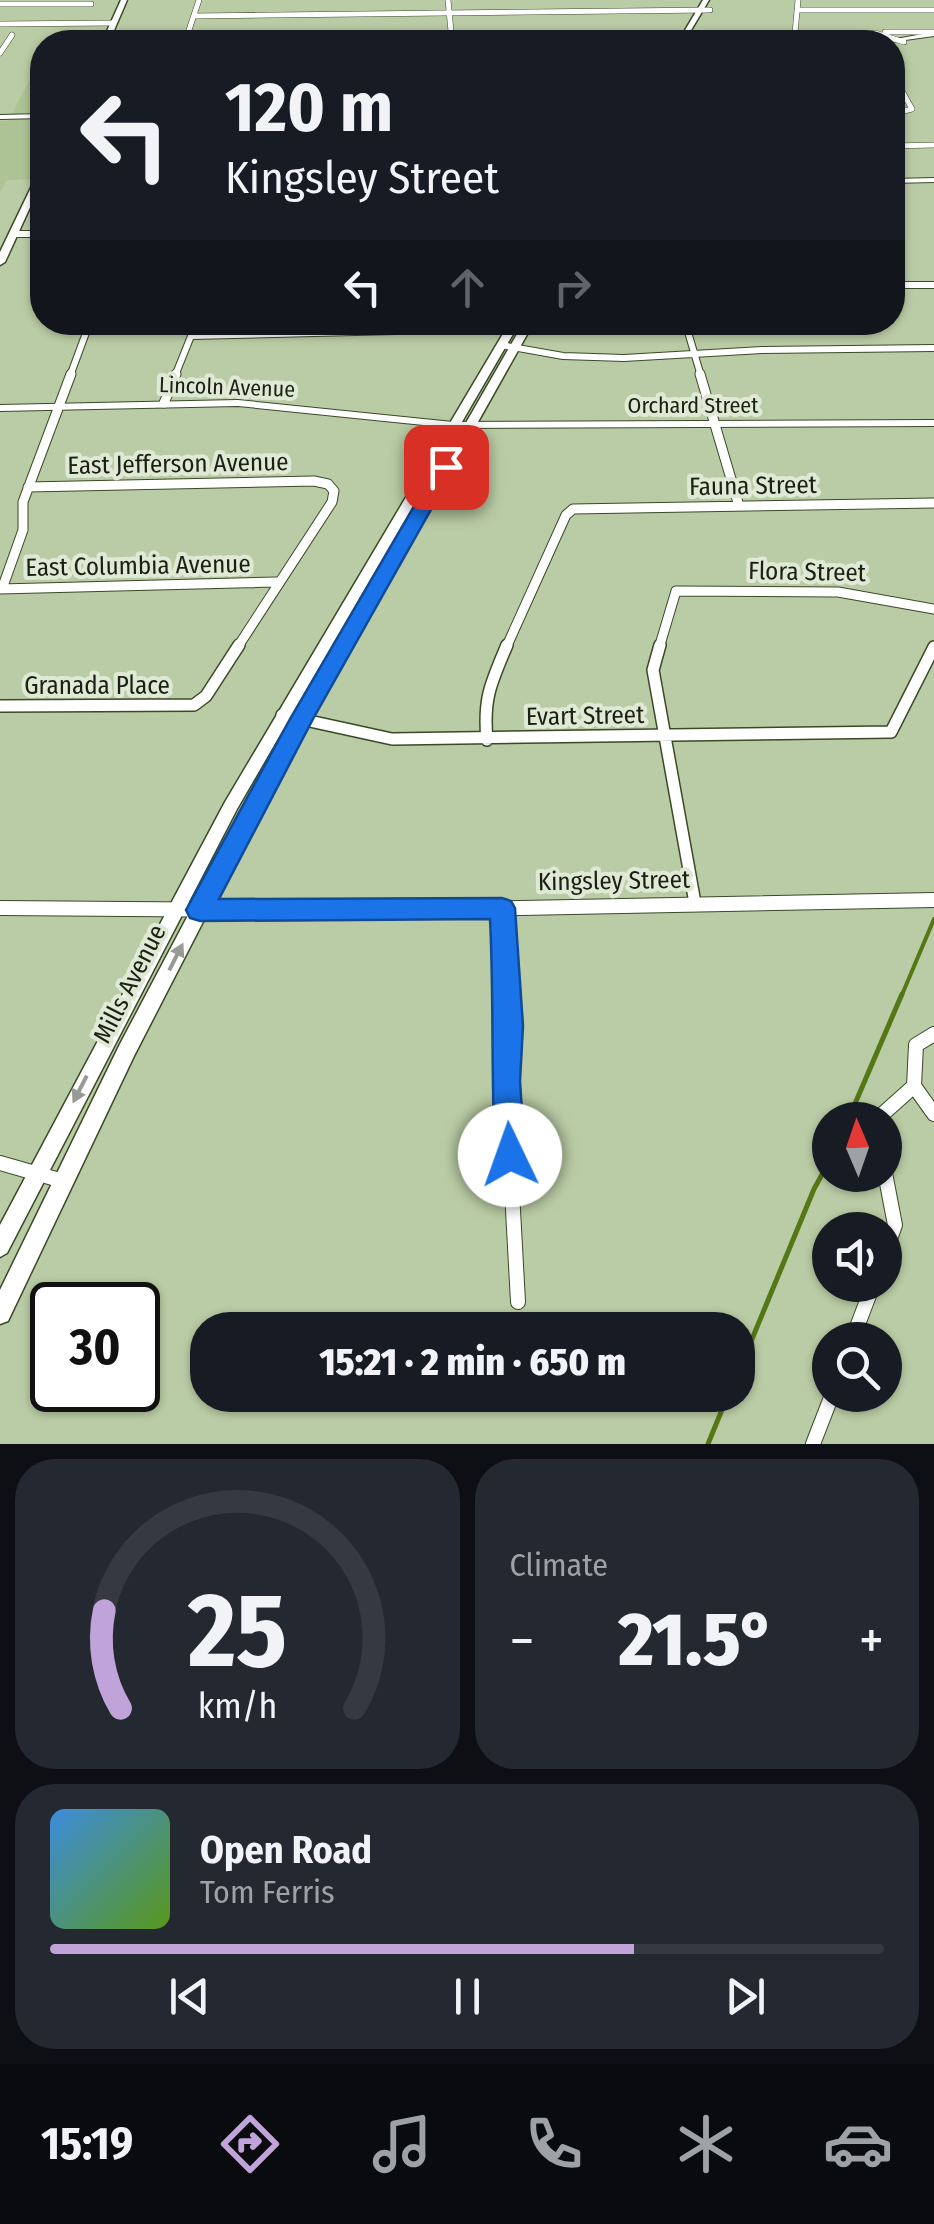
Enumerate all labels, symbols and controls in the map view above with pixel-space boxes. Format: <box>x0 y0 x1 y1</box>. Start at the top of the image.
text: 120 m <box>225 66 393 150</box>
icon: left <box>60 70 190 200</box>
text: Kingsley Street <box>225 151 499 205</box>
icon: left <box>335 260 390 315</box>
icon: ahead <box>440 260 495 315</box>
icon: right <box>545 260 600 315</box>
street label: Lincoln Avenue <box>159 371 295 403</box>
street label: Orchard Street <box>628 392 759 419</box>
pin <box>404 425 489 510</box>
icon: arrive <box>419 440 474 495</box>
street label: East Jefferson Avenue <box>67 447 289 481</box>
street label: Fauna Street <box>689 470 818 502</box>
street label: East Columbia Avenue <box>25 549 251 583</box>
street label: Flora Street <box>748 556 867 588</box>
street label: Granada Place <box>24 671 170 701</box>
street label: Evart Street <box>525 700 645 732</box>
street label: Kingsley Street <box>538 865 691 897</box>
street label: Mills Avenue <box>87 920 173 1048</box>
one-way arrow <box>167 942 184 971</box>
one-way arrow <box>72 1075 89 1104</box>
north arrow <box>812 1102 902 1192</box>
map controls <box>812 1102 902 1412</box>
position arrow <box>458 1103 562 1207</box>
button: sound <box>812 1212 902 1302</box>
speed limit sign: 30 <box>30 1282 160 1412</box>
button: search <box>812 1322 902 1412</box>
text: 15:21 · 2 min · 650 m <box>319 1339 626 1385</box>
text: Climate <box>510 1546 608 1584</box>
text: 25 <box>187 1569 287 1694</box>
text: 21.5° <box>618 1595 775 1685</box>
text: − <box>510 1608 534 1674</box>
text: + <box>859 1608 884 1674</box>
text: km/h <box>197 1685 277 1727</box>
text: Open Road <box>200 1827 372 1873</box>
text: Tom Ferris <box>200 1873 335 1911</box>
icon: previous <box>162 1969 217 2024</box>
icon: pause <box>440 1969 495 2024</box>
icon: next <box>718 1969 773 2024</box>
icon: directions <box>215 2109 285 2179</box>
icon: music <box>367 2109 437 2179</box>
icon: phone <box>519 2109 589 2179</box>
icon: climate <box>671 2109 741 2179</box>
icon: car <box>823 2109 893 2179</box>
text: 15:19 <box>41 2117 133 2171</box>

